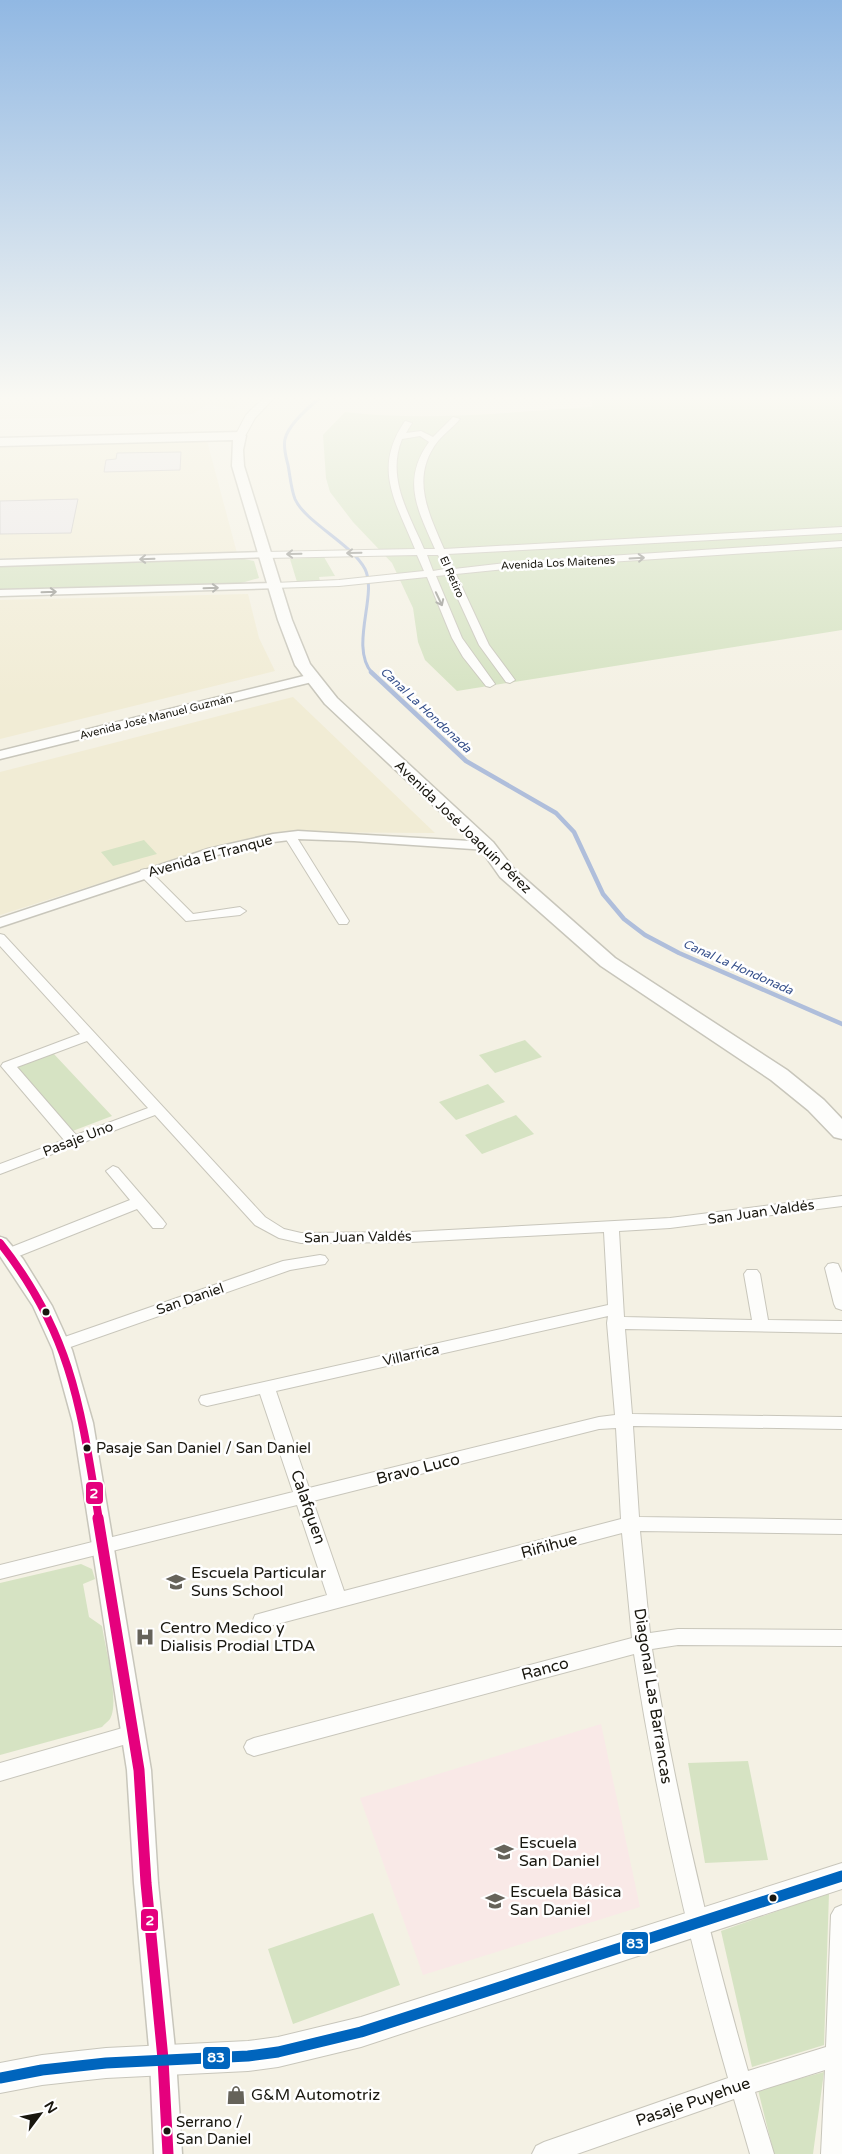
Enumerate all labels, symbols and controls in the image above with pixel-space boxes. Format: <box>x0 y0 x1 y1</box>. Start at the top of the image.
one-way arrow <box>346 548 362 558</box>
one-way arrow <box>286 549 302 559</box>
one-way arrow <box>139 554 155 563</box>
street label: El Retiro <box>437 554 467 600</box>
street label: Avenida Los Maitenes <box>500 554 616 572</box>
one-way arrow <box>629 554 645 563</box>
one-way arrow <box>203 583 219 592</box>
one-way arrow <box>40 587 56 597</box>
one-way arrow <box>435 591 445 606</box>
water label: Canal La Hondonada <box>378 664 474 756</box>
street label: Avenida José Manuel Guzmán <box>78 692 234 742</box>
street label: Avenida José Joaquín Pérez <box>391 757 535 897</box>
street label: Avenida El Tranque <box>146 831 274 881</box>
water label: Canal La Hondonada <box>681 936 795 998</box>
street label: Pasaje Uno <box>40 1118 116 1160</box>
street label: San Juan Valdés <box>707 1196 816 1228</box>
street label: San Juan Valdés <box>304 1228 412 1246</box>
street label: San Daniel <box>154 1280 226 1318</box>
unlabelled marker <box>41 1307 51 1317</box>
street label: Villarrica <box>381 1340 441 1370</box>
place label: Pasaje San Daniel / San Daniel <box>96 1439 311 1457</box>
marker: Pasaje San Daniel / San Daniel <box>82 1443 92 1453</box>
street label: Bravo Luco <box>374 1449 462 1489</box>
street label: Calafquen <box>286 1467 330 1547</box>
line badge: 2 <box>85 1481 104 1505</box>
text: 2 <box>90 1485 99 1502</box>
street label: Riñihue <box>519 1529 579 1563</box>
place label: Escuela Particular Suns School <box>191 1563 327 1601</box>
school or university icon: Escuela Particular Suns School <box>165 1571 187 1593</box>
street label: Diagonal Las Barrancas <box>629 1607 677 1785</box>
place label: Centro Medico y Dialisis Prodial LTDA <box>160 1618 315 1656</box>
hospital icon: Centro Medico y Dialisis Prodial LTDA <box>134 1626 156 1648</box>
street label: Ranco <box>519 1653 571 1685</box>
place label: Escuela San Daniel <box>519 1833 599 1871</box>
school or university icon: Escuela San Daniel <box>493 1841 515 1863</box>
place label: Escuela Básica San Daniel <box>510 1882 622 1920</box>
school or university icon: Escuela Básica San Daniel <box>484 1890 506 1912</box>
unlabelled marker <box>768 1893 778 1903</box>
line badge: 2 <box>140 1908 159 1932</box>
text: 2 <box>146 1912 155 1929</box>
line badge: 83 <box>621 1931 649 1955</box>
text: 83 <box>626 1935 644 1952</box>
line badge: 83 <box>202 2046 231 2070</box>
text: 83 <box>207 2049 225 2066</box>
street label: Pasaje Puyehue <box>633 2073 753 2131</box>
shop icon: G&M Automotriz <box>225 2084 247 2106</box>
place label: G&M Automotriz <box>251 2085 380 2105</box>
north arrow <box>15 2089 65 2139</box>
text: N <box>40 2098 61 2117</box>
place label: Serrano / San Daniel <box>176 2113 251 2148</box>
marker: Serrano / San Daniel <box>162 2126 172 2136</box>

